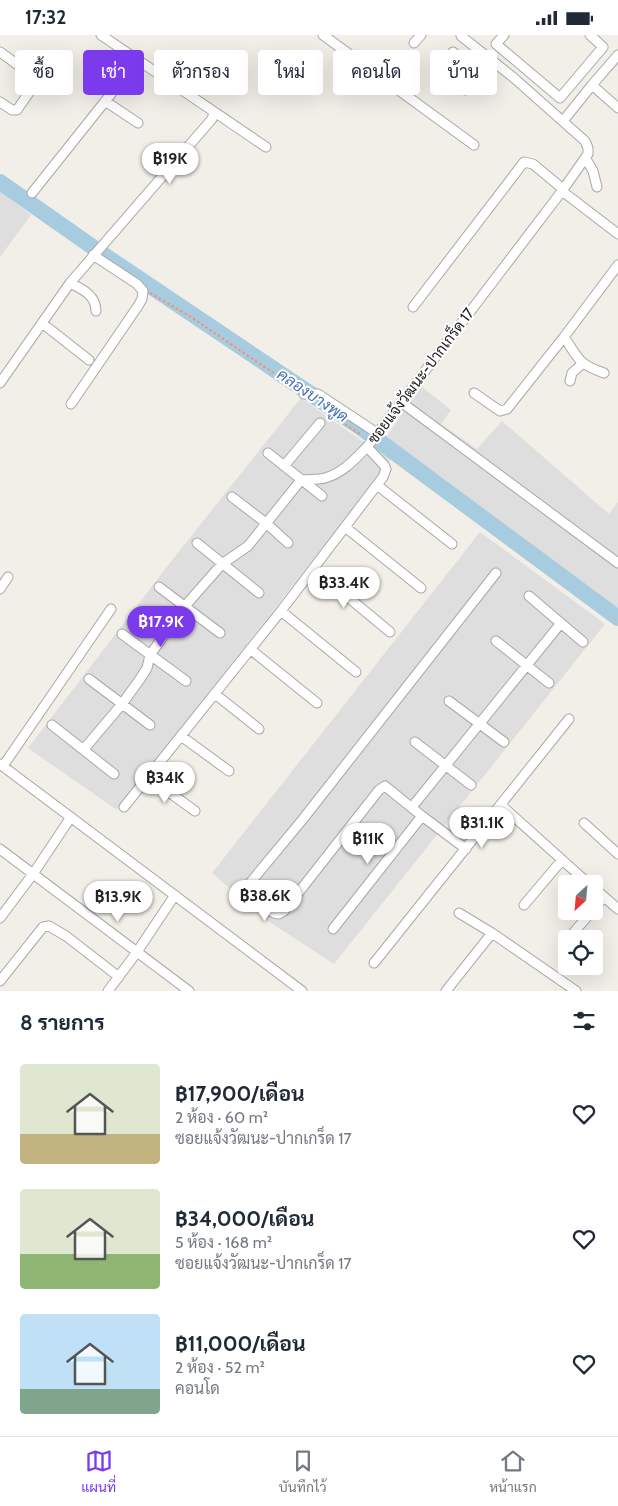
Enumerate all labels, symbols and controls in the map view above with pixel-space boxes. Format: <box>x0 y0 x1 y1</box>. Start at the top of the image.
text: 17:32 <box>25 6 66 29</box>
chip: ซื้อ <box>15 50 73 95</box>
chip: เช่า <box>83 50 144 95</box>
chip: ตัวกรอง <box>154 50 248 95</box>
chip: ใหม่ <box>258 50 323 95</box>
chip: คอนโด <box>333 50 420 95</box>
chip: บ้าน <box>430 50 497 95</box>
pin: ฿19K <box>140 143 200 185</box>
text: ฿19K <box>153 149 187 168</box>
street label: ซอยแจ้งวัฒนะ-ปากเกร็ด 17 <box>362 303 478 448</box>
water label: คลองบางพูด <box>272 365 352 428</box>
pin: ฿33.4K <box>303 567 385 609</box>
text: ฿33.4K <box>319 573 369 592</box>
pin: ฿17.9K <box>120 605 202 648</box>
text: ฿17.9K <box>138 612 184 631</box>
pin: ฿34K <box>135 761 195 804</box>
text: ฿34K <box>146 768 184 787</box>
pin: ฿31.1K <box>441 807 523 849</box>
text: ฿31.1K <box>460 813 504 832</box>
pin: ฿11K <box>338 823 398 865</box>
text: ฿11K <box>352 829 384 848</box>
north arrow <box>558 875 602 920</box>
map controls <box>558 875 603 975</box>
pin: ฿38.6K <box>224 879 306 922</box>
pin: ฿13.9K <box>77 881 159 923</box>
text: ฿38.6K <box>240 886 290 905</box>
text: ฿13.9K <box>95 887 141 906</box>
button: locate <box>558 930 603 975</box>
icon: filters <box>570 1007 598 1035</box>
text: 8 รายการ <box>20 1010 105 1035</box>
text: ฿17,900/เดือน <box>175 1081 305 1106</box>
icon: home <box>60 1084 120 1144</box>
icon: heart <box>570 1100 598 1128</box>
text: 2 ห้อง · 60 m² <box>175 1108 268 1127</box>
text: ซอยแจ้งวัฒนะ-ปากเกร็ด 17 <box>175 1129 352 1148</box>
text: ฿34,000/เดือน <box>175 1206 314 1231</box>
icon: home <box>60 1209 120 1269</box>
icon: heart <box>570 1225 598 1253</box>
text: 5 ห้อง · 168 m² <box>175 1233 272 1252</box>
text: ซอยแจ้งวัฒนะ-ปากเกร็ด 17 <box>175 1254 352 1273</box>
text: ฿11,000/เดือน <box>175 1331 306 1356</box>
icon: home <box>60 1334 120 1394</box>
icon: heart <box>570 1350 598 1378</box>
text: 2 ห้อง · 52 m² <box>175 1358 265 1377</box>
text: คอนโด <box>175 1379 220 1398</box>
tab: แผนที่ <box>81 1447 116 1496</box>
tab: บันทึกไว้ <box>279 1447 327 1496</box>
tab: หน้าแรก <box>489 1447 537 1496</box>

